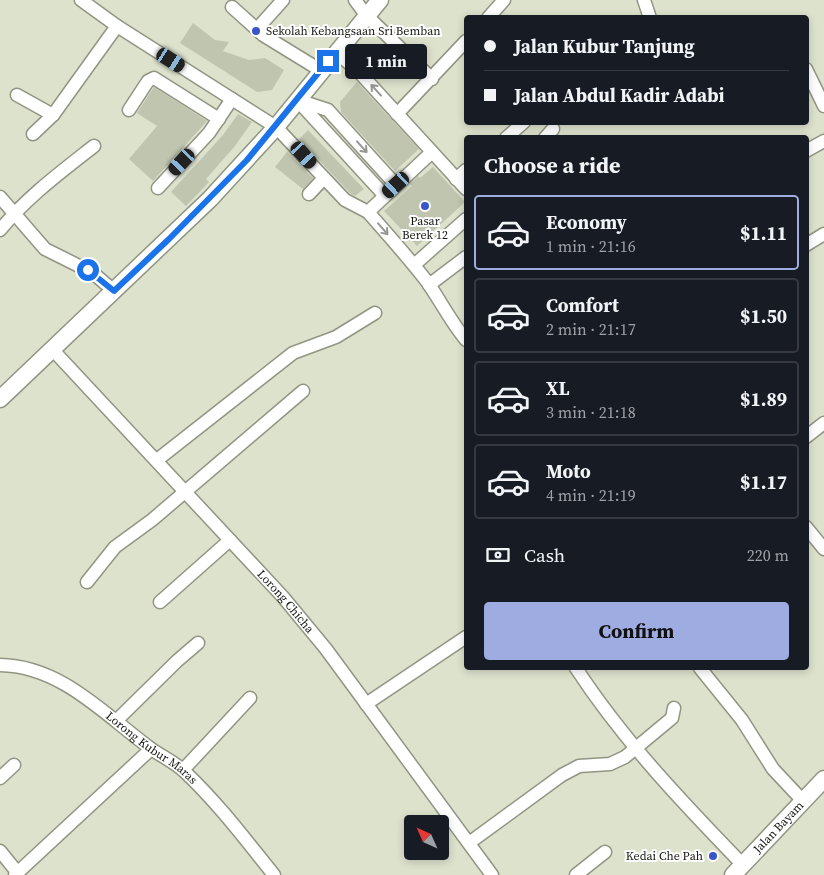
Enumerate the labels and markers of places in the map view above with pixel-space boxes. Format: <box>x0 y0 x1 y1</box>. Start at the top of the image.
place label: Sekolah Kebangsaan Sri Bemban <box>266 23 440 39</box>
marker: Sekolah Kebangsaan Sri Bemban <box>250 25 262 37</box>
marker: Pasar Berek 12 <box>419 200 431 212</box>
place label: Pasar Berek 12 <box>402 213 448 243</box>
place label: Kedai Che Pah <box>626 848 703 864</box>
marker: Kedai Che Pah <box>707 850 719 862</box>

